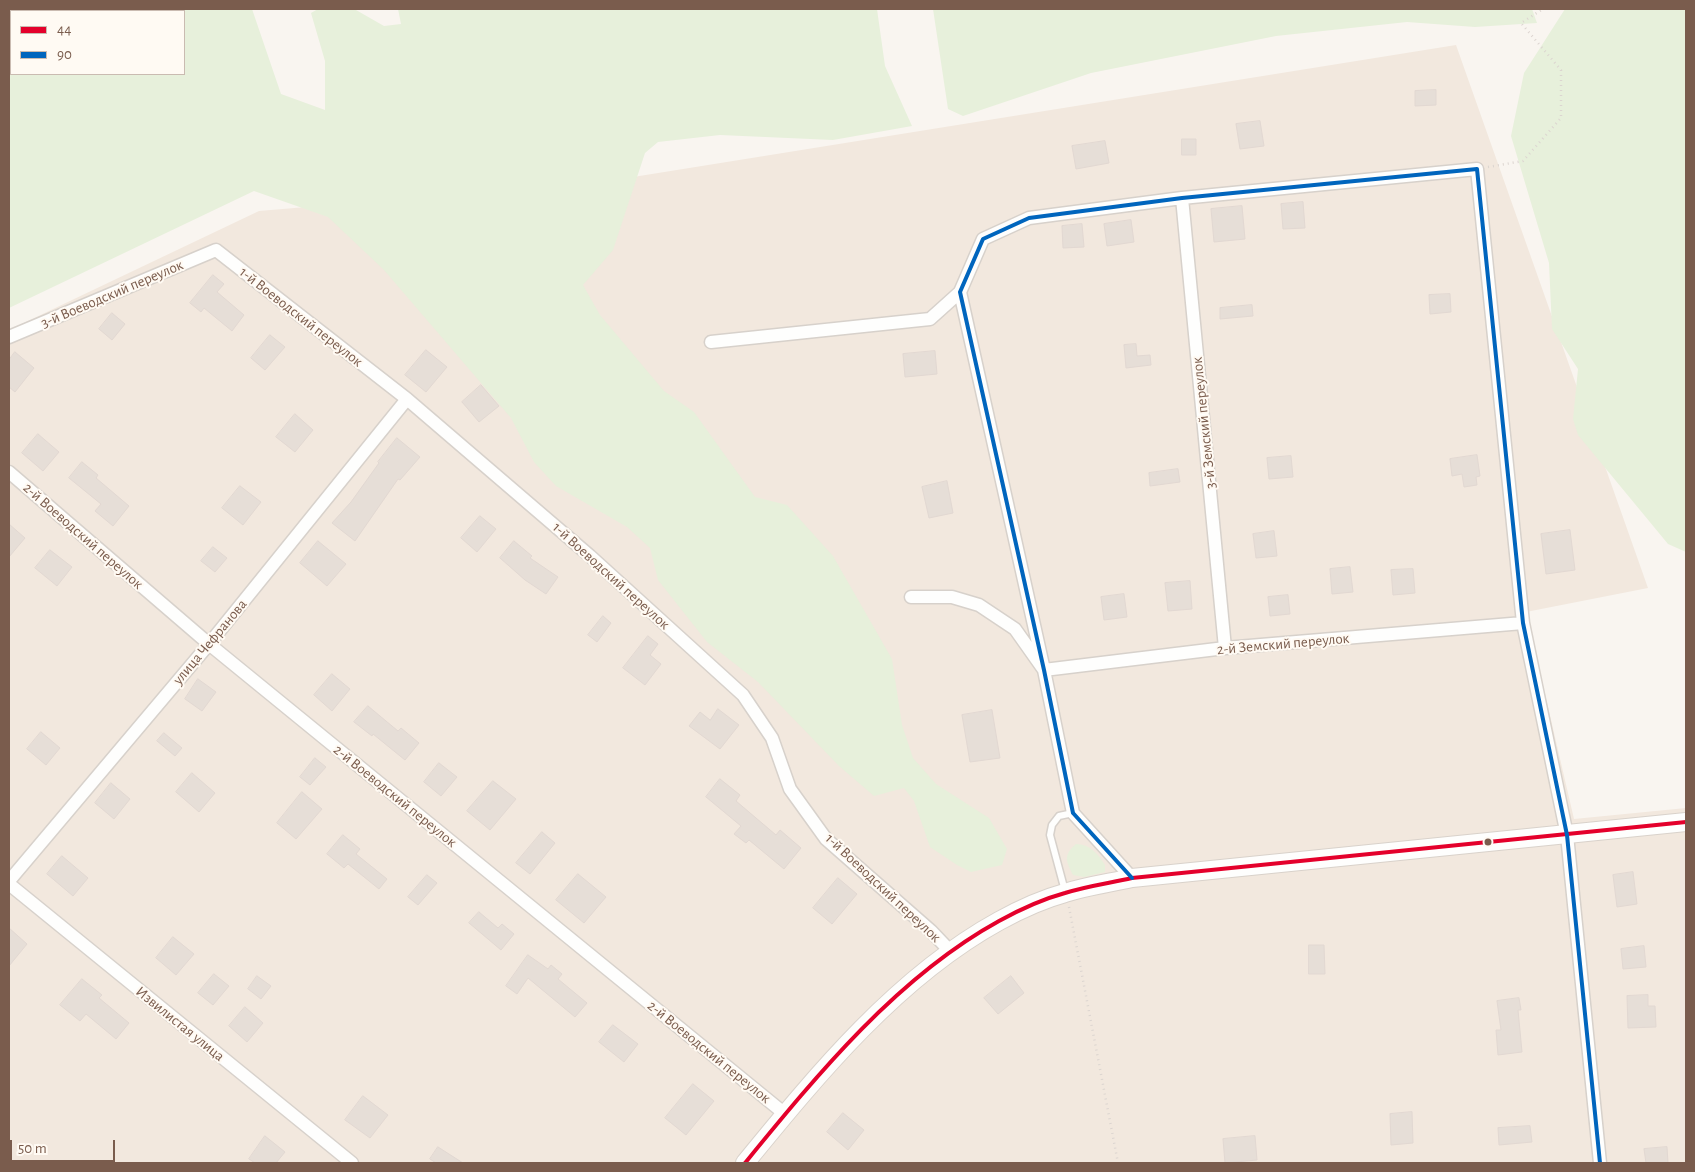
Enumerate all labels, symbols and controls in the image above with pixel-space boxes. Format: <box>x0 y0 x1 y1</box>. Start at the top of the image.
legend <box>10 10 185 75</box>
text: 44 <box>57 22 71 37</box>
text: 90 <box>57 47 72 62</box>
street label: 3-й Воеводский переулок <box>38 256 186 332</box>
street label: 1-й Воеводский переулок <box>236 263 366 371</box>
street label: 3-й Земский переулок <box>1188 356 1220 490</box>
street label: 2-й Воеводский переулок <box>19 479 147 593</box>
street label: 1-й Воеводский переулок <box>549 519 673 633</box>
street label: улица Чефранова <box>169 596 251 688</box>
street label: 2-й Земский переулок <box>1216 629 1350 659</box>
street label: 2-й Воеводский переулок <box>330 741 460 851</box>
street label: 1-й Воеводский переулок <box>821 830 945 946</box>
unlabelled marker <box>1483 837 1493 847</box>
street label: Извилистая улица <box>132 983 228 1065</box>
street label: 2-й Воеводский переулок <box>644 997 774 1107</box>
scale bar <box>12 1130 118 1162</box>
text: 50 m <box>18 1141 47 1156</box>

